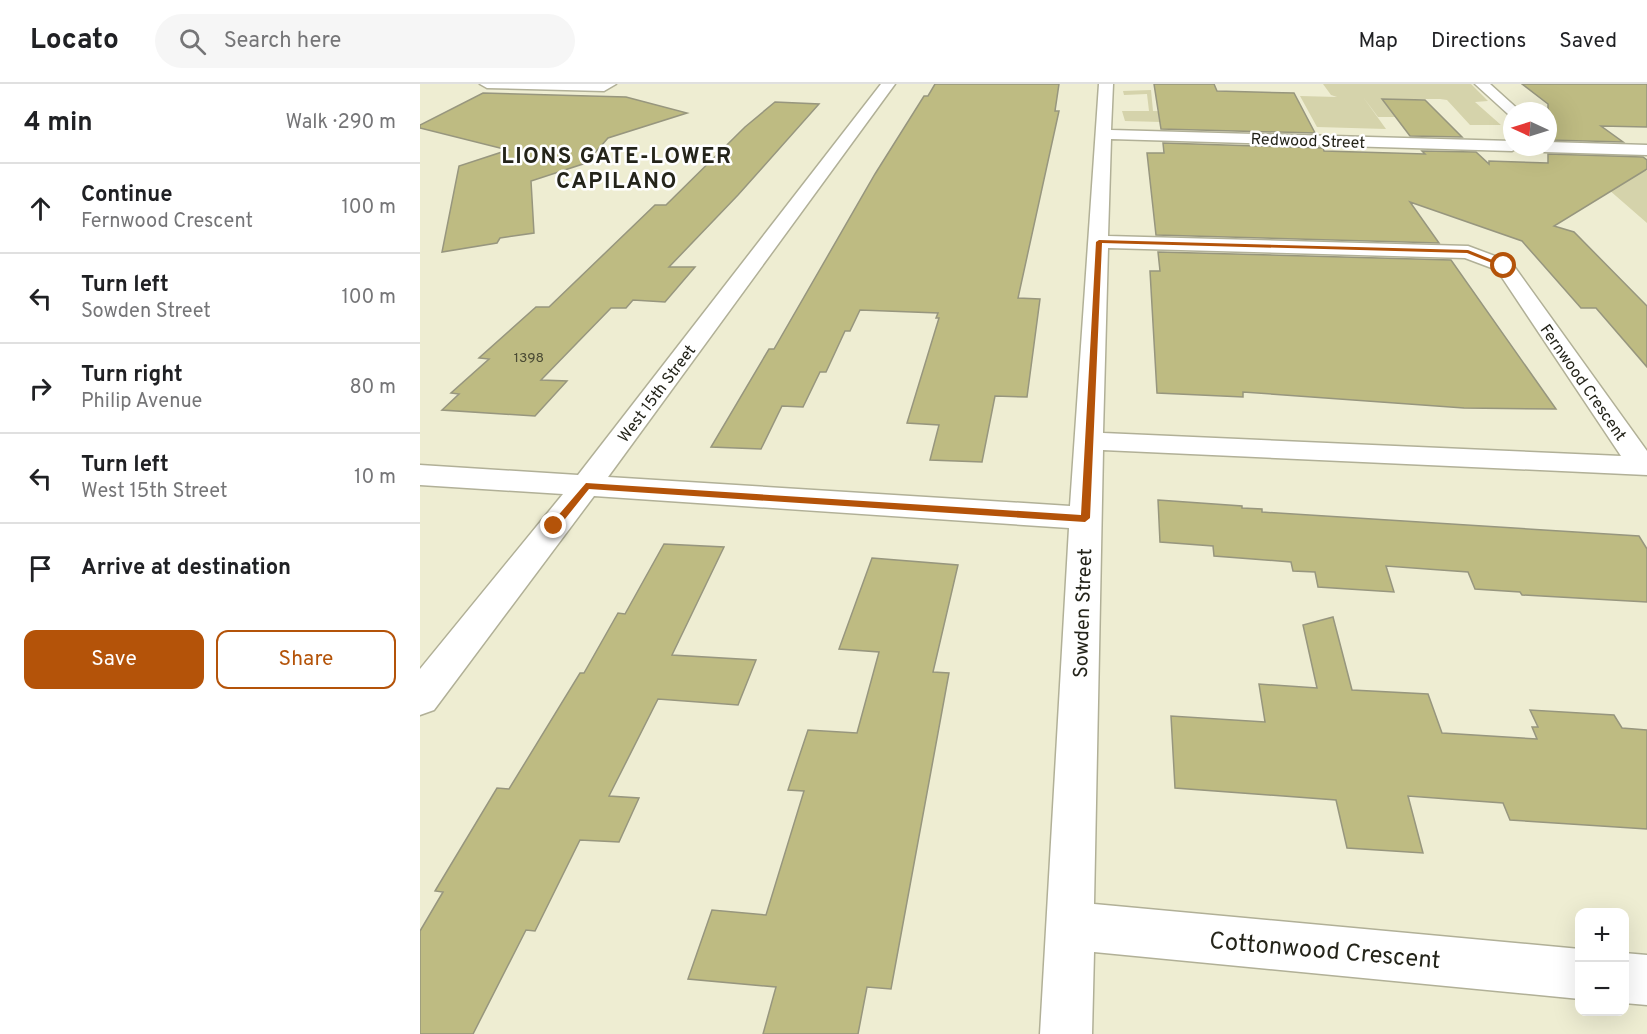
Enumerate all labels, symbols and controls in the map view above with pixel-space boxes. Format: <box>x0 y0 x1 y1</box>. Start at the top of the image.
search box <box>155 14 575 68</box>
text: Locato <box>30 23 119 59</box>
icon: search <box>176 25 209 58</box>
text: Search here <box>224 28 341 55</box>
text: Map <box>1358 28 1398 55</box>
text: Directions <box>1431 28 1526 55</box>
text: Saved <box>1559 28 1617 55</box>
north arrow <box>1503 102 1557 156</box>
text: 4 min <box>24 107 93 140</box>
text: Walk · 290 m <box>285 110 396 136</box>
street label: Redwood Street <box>1250 130 1366 154</box>
district label: LIONS GATE-LOWER CAPILANO <box>501 144 733 196</box>
text: Continue <box>81 182 172 209</box>
icon: ahead <box>24 192 57 225</box>
text: 100 m <box>341 195 396 221</box>
text: Fernwood Crescent <box>81 209 253 235</box>
route start <box>1490 252 1516 278</box>
text: Turn left <box>81 272 169 299</box>
icon: left <box>24 282 57 315</box>
text: 100 m <box>341 285 396 311</box>
text: Sowden Street <box>81 299 211 325</box>
street label: Fernwood Crescent <box>1535 321 1630 445</box>
street label: West 15th Street <box>614 341 701 447</box>
house number: 1398 <box>514 350 544 367</box>
text: Turn right <box>81 362 183 389</box>
icon: right <box>24 372 57 405</box>
text: 80 m <box>350 375 396 401</box>
text: Philip Avenue <box>81 389 202 415</box>
text: Turn left <box>81 452 169 479</box>
icon: left <box>24 462 57 495</box>
text: 10 m <box>354 465 396 491</box>
text: West 15th Street <box>81 479 227 505</box>
route end <box>540 512 566 538</box>
street label: Sowden Street <box>1069 548 1099 678</box>
icon: arrive <box>24 552 57 585</box>
text: Arrive at destination <box>81 555 291 582</box>
button: Save <box>24 630 204 689</box>
button: Share <box>216 630 396 689</box>
map controls <box>1575 908 1629 1016</box>
button: + <box>1575 908 1629 962</box>
street label: Cottonwood Crescent <box>1208 927 1442 977</box>
button: − <box>1575 962 1629 1016</box>

